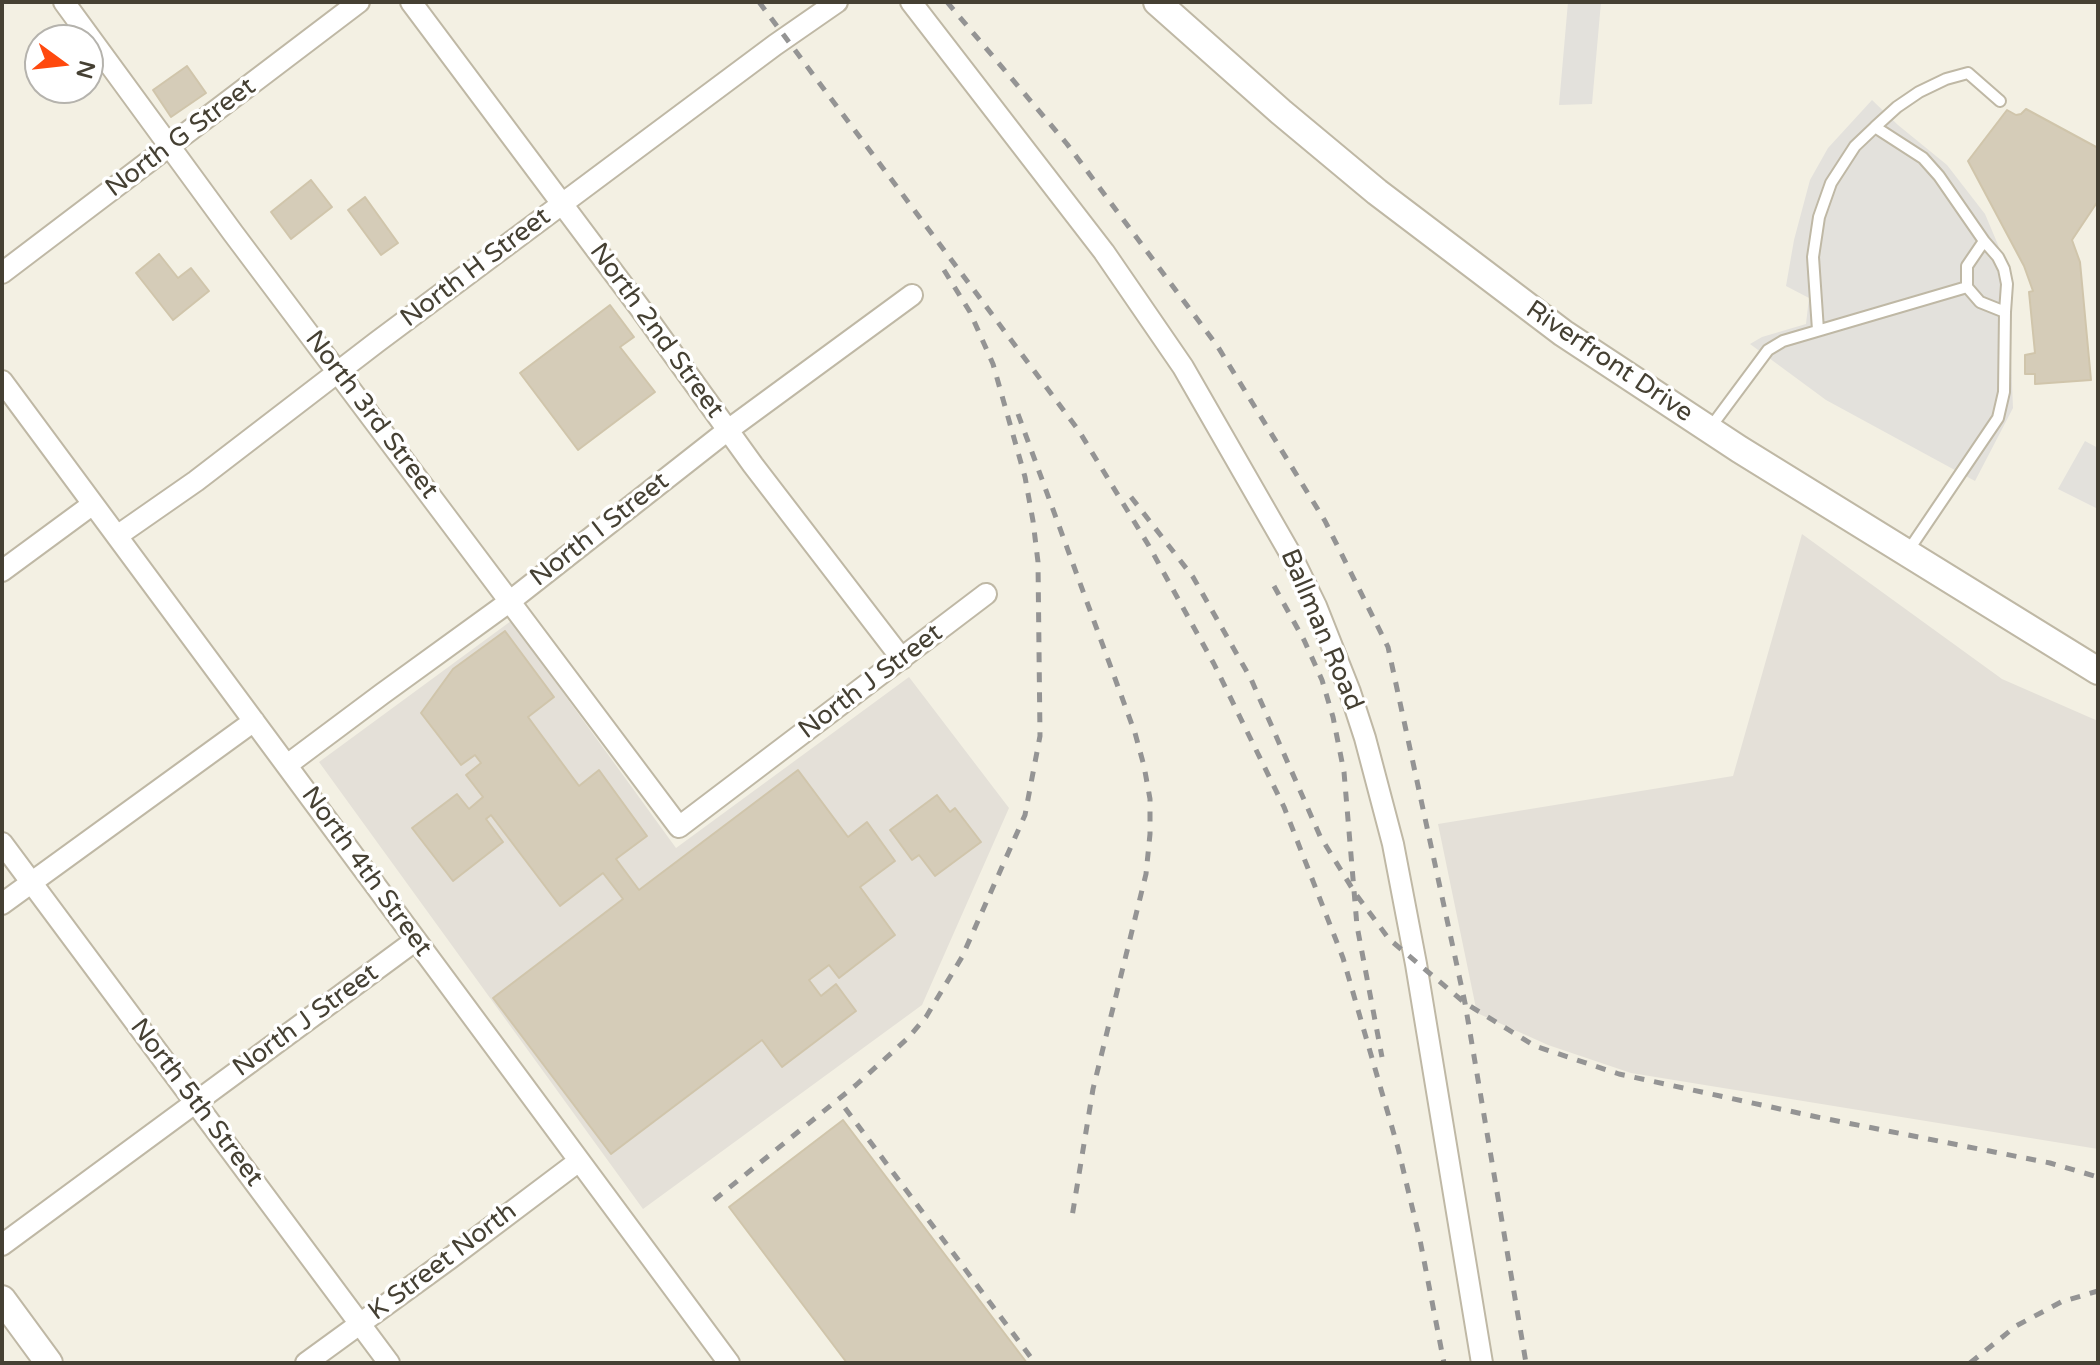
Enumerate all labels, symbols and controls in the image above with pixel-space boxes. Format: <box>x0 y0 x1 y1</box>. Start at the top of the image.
north arrow <box>24 24 104 104</box>
text: N <box>70 58 100 82</box>
street label: North G Street <box>100 72 262 204</box>
street label: North H Street <box>395 202 557 334</box>
street label: North 2nd Street <box>582 238 730 424</box>
street label: Riverfront Drive <box>1520 295 1698 429</box>
street label: North 3rd Street <box>298 325 444 505</box>
street label: North I Street <box>524 466 676 594</box>
street label: Ballman Road <box>1273 545 1369 715</box>
street label: North J Street <box>793 618 949 746</box>
street label: North 4th Street <box>294 781 438 963</box>
street label: North J Street <box>227 958 385 1084</box>
street label: North 5th Street <box>123 1013 269 1193</box>
street label: K Street North <box>363 1196 523 1328</box>

